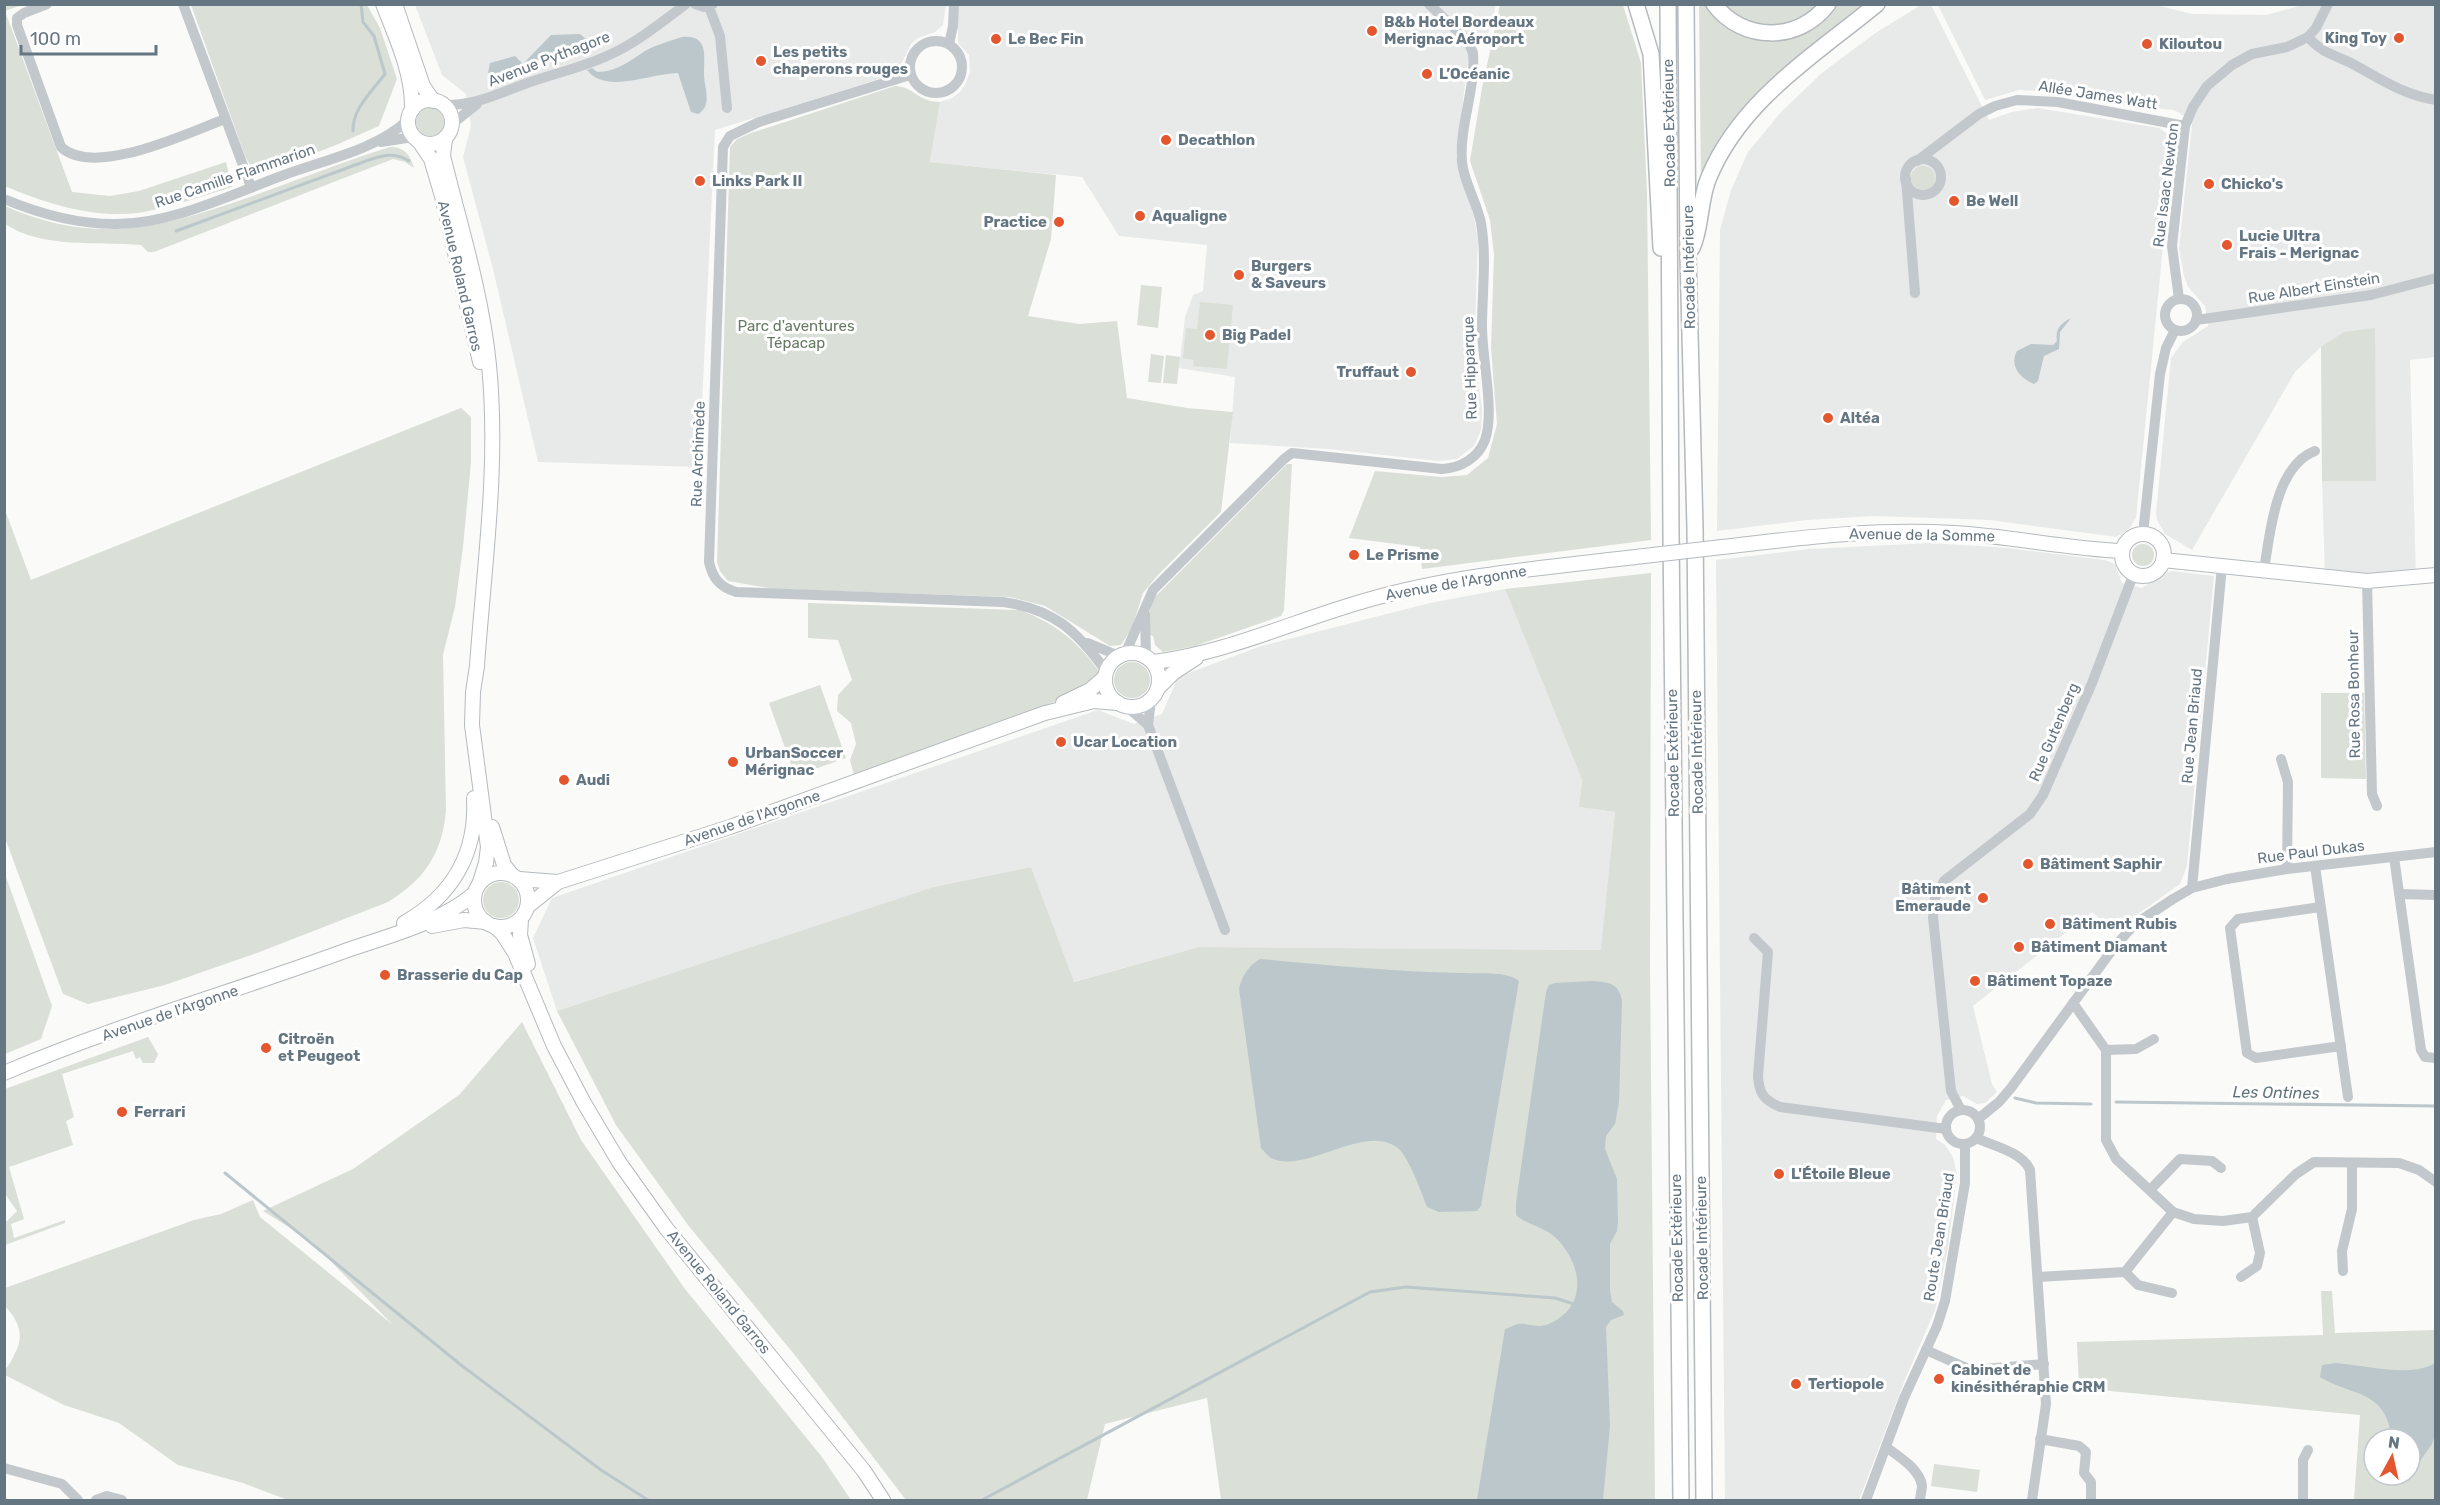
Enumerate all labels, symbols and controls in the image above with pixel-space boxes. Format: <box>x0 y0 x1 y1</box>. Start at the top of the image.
place label: B&b Hotel Bordeaux Merignac Aéroport <box>1384 13 1534 48</box>
scale bar <box>21 18 156 56</box>
marker: B&b Hotel Bordeaux Merignac Aéroport <box>1365 24 1379 38</box>
street label: Avenue Pythagore <box>486 27 612 91</box>
text: 100 m <box>30 28 81 50</box>
place label: King Toy <box>2325 29 2387 47</box>
place label: Le Bec Fin <box>1008 30 1084 48</box>
marker: King Toy <box>2392 31 2406 45</box>
marker: Le Bec Fin <box>989 32 1003 46</box>
place label: Kiloutou <box>2159 35 2222 53</box>
marker: Kiloutou <box>2140 37 2154 51</box>
place label: Les petits chaperons rouges <box>773 43 908 78</box>
marker: Les petits chaperons rouges <box>754 54 768 68</box>
street label: Rocade Extérieure <box>1659 59 1679 187</box>
place label: L’Océanic <box>1439 65 1510 83</box>
marker: L’Océanic <box>1420 67 1434 81</box>
street label: Allée James Watt <box>2037 77 2159 113</box>
street label: Rue Isaac Newton <box>2149 122 2183 248</box>
place label: Decathlon <box>1178 131 1255 149</box>
marker: Decathlon <box>1159 133 1173 147</box>
street label: Rue Camille Flammarion <box>153 140 317 212</box>
place label: Links Park II <box>712 172 802 190</box>
marker: Links Park II <box>693 174 707 188</box>
place label: Chicko's <box>2221 175 2283 193</box>
marker: Chicko's <box>2202 177 2216 191</box>
place label: Be Well <box>1966 192 2018 210</box>
marker: Be Well <box>1947 194 1961 208</box>
street label: Avenue Roland Garros <box>434 199 486 353</box>
street label: Rocade Intérieure <box>1679 205 1699 329</box>
place label: Aqualigne <box>1152 207 1227 225</box>
marker: Aqualigne <box>1133 209 1147 223</box>
place label: Practice <box>983 213 1047 231</box>
marker: Practice <box>1052 215 1066 229</box>
place label: Lucie Ultra Frais - Merignac <box>2239 227 2359 262</box>
marker: Lucie Ultra Frais - Merignac <box>2220 238 2234 252</box>
place label: Burgers & Saveurs <box>1251 257 1326 292</box>
marker: Burgers & Saveurs <box>1232 268 1246 282</box>
street label: Rue Albert Einstein <box>2247 269 2381 307</box>
street label: Rue Hipparque <box>1459 316 1481 420</box>
park label: Parc d'aventures Tépacap <box>737 317 855 352</box>
place label: Big Padel <box>1222 326 1291 344</box>
marker: Big Padel <box>1203 328 1217 342</box>
place label: Truffaut <box>1336 363 1399 381</box>
marker: Truffaut <box>1404 365 1418 379</box>
street label: Rue Archimède <box>687 401 709 507</box>
place label: Altéa <box>1840 409 1880 427</box>
marker: Altéa <box>1821 411 1835 425</box>
street label: Avenue de la Somme <box>1849 525 1995 545</box>
place label: Le Prisme <box>1366 546 1439 564</box>
marker: Le Prisme <box>1347 548 1361 562</box>
street label: Avenue de l'Argonne <box>1384 562 1528 604</box>
street label: Rue Rosa Bonheur <box>2344 629 2364 759</box>
street label: Rue Jean Briaud <box>2178 668 2206 784</box>
street label: Rue Gutenberg <box>2025 680 2083 784</box>
street label: Rocade Extérieure <box>1663 689 1683 817</box>
street label: Rocade Intérieure <box>1687 690 1707 814</box>
place label: Ucar Location <box>1073 733 1177 751</box>
marker: Ucar Location <box>1054 735 1068 749</box>
place label: UrbanSoccer Mérignac <box>745 744 843 779</box>
marker: UrbanSoccer Mérignac <box>726 755 740 769</box>
place label: Audi <box>576 771 610 789</box>
marker: Audi <box>557 773 571 787</box>
street label: Avenue de l'Argonne <box>682 786 822 850</box>
street label: Rue Paul Dukas <box>2256 836 2366 868</box>
place label: Bâtiment Saphir <box>2040 855 2162 873</box>
marker: Bâtiment Saphir <box>2021 857 2035 871</box>
place label: Bâtiment Emeraude <box>1895 880 1971 915</box>
marker: Bâtiment Emeraude <box>1976 891 1990 905</box>
place label: Bâtiment Rubis <box>2062 915 2177 933</box>
marker: Bâtiment Rubis <box>2043 917 2057 931</box>
place label: Bâtiment Diamant <box>2031 938 2167 956</box>
marker: Bâtiment Diamant <box>2012 940 2026 954</box>
place label: Brasserie du Cap <box>397 966 523 984</box>
marker: Brasserie du Cap <box>378 968 392 982</box>
place label: Bâtiment Topaze <box>1987 972 2113 990</box>
marker: Bâtiment Topaze <box>1968 974 1982 988</box>
street label: Avenue de l'Argonne <box>100 981 240 1045</box>
place label: Citroën et Peugeot <box>278 1030 360 1065</box>
marker: Citroën et Peugeot <box>259 1041 273 1055</box>
water label: Les Ontines <box>2232 1082 2320 1103</box>
place label: Ferrari <box>134 1103 185 1121</box>
marker: Ferrari <box>115 1105 129 1119</box>
place label: L'Étoile Bleue <box>1791 1165 1891 1183</box>
marker: L'Étoile Bleue <box>1772 1167 1786 1181</box>
street label: Route Jean Briaud <box>1920 1171 1958 1303</box>
street label: Rocade Extérieure <box>1667 1174 1687 1302</box>
street label: Rocade Intérieure <box>1692 1176 1712 1300</box>
street label: Avenue Roland Garros <box>663 1226 775 1358</box>
place label: Cabinet de kinésithéraphie CRM <box>1951 1361 2105 1396</box>
marker: Cabinet de kinésithéraphie CRM <box>1932 1372 1946 1386</box>
place label: Tertiopole <box>1808 1375 1884 1393</box>
marker: Tertiopole <box>1789 1377 1803 1391</box>
north arrow <box>2362 1427 2422 1487</box>
text: N <box>2387 1432 2401 1453</box>

